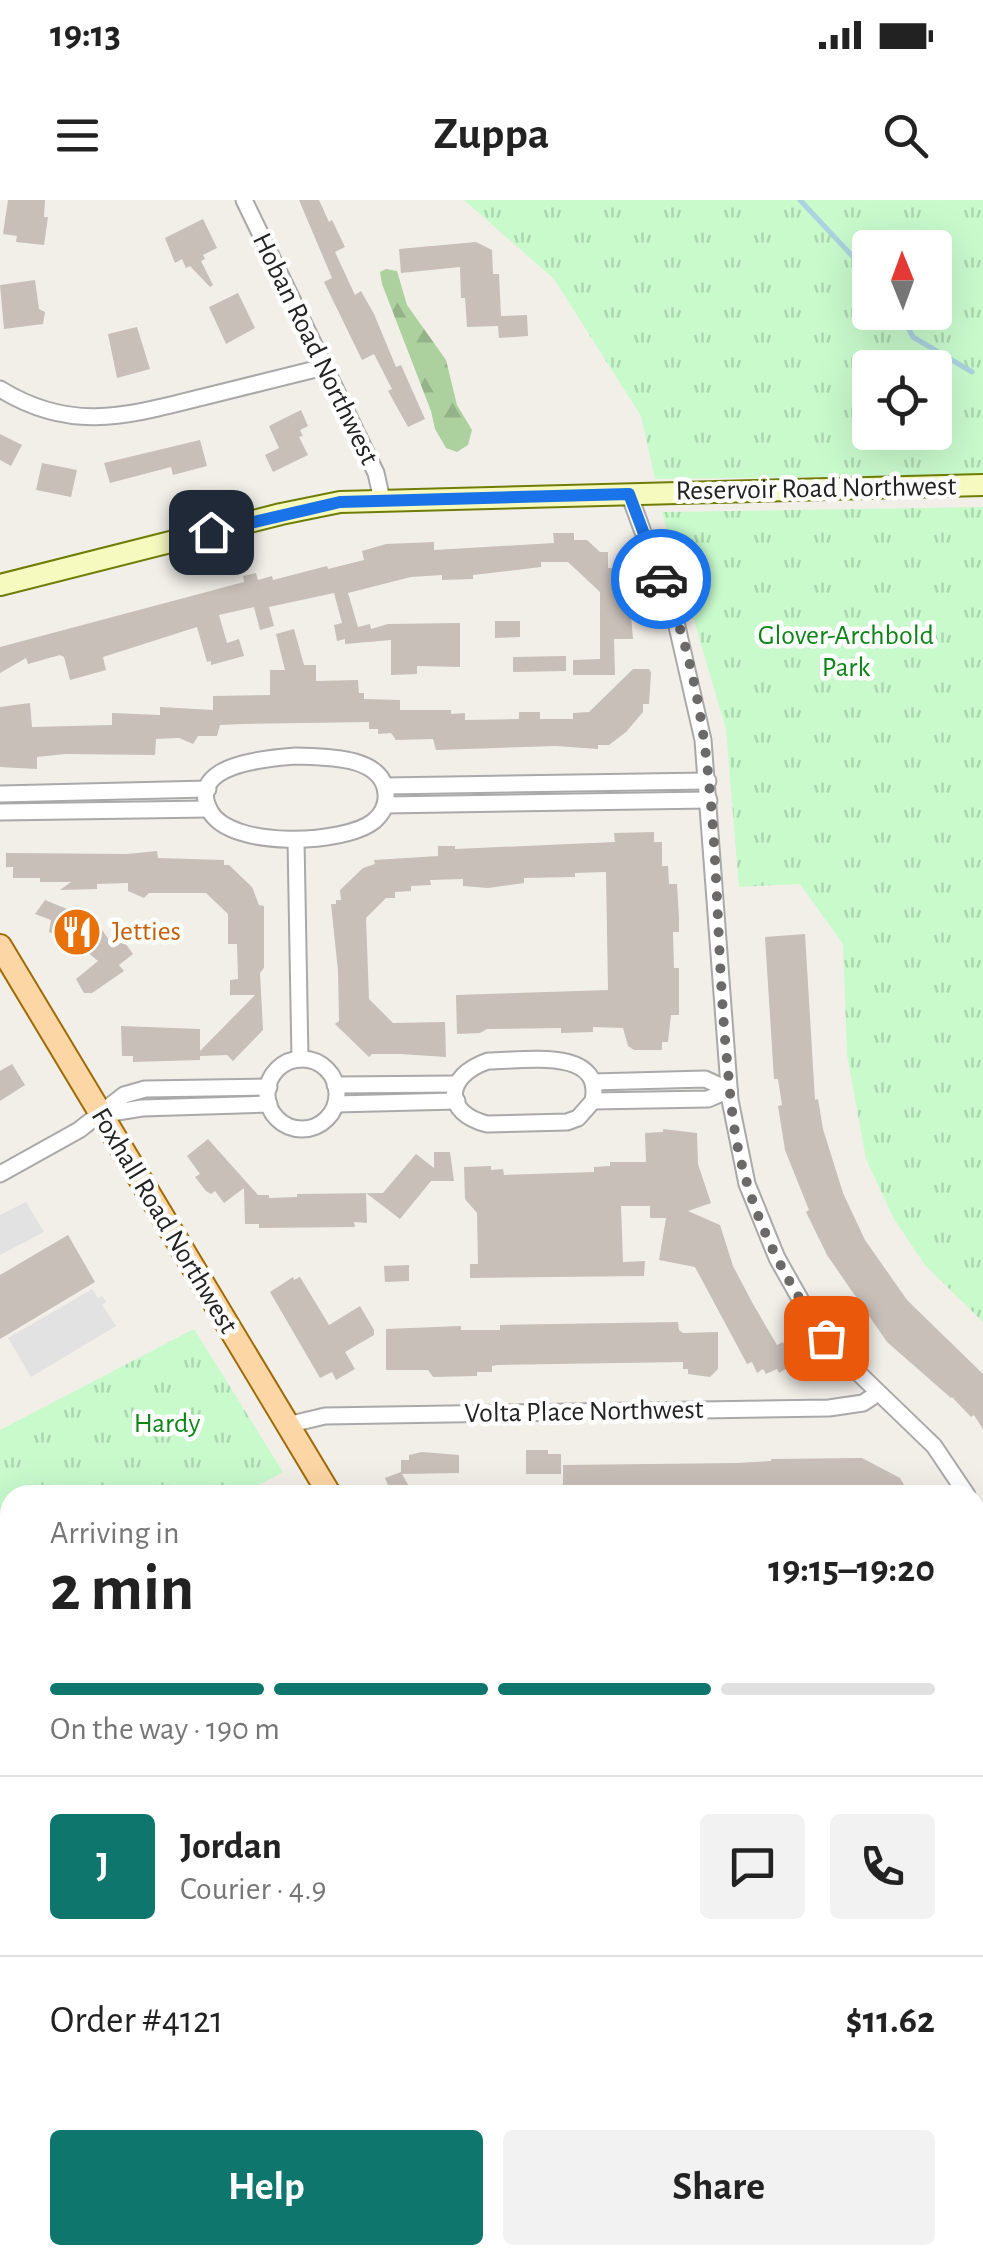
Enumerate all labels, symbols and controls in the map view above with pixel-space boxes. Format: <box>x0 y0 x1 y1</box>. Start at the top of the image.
text: 19:13 <box>50 16 121 54</box>
icon: menu <box>50 108 105 163</box>
icon: search <box>878 108 933 163</box>
text: Zuppa <box>434 112 549 157</box>
street label: Hoban Road Northwest <box>247 229 383 469</box>
north arrow <box>852 230 952 330</box>
map controls <box>852 230 952 450</box>
button: locate <box>852 350 952 450</box>
street label: Reservoir Road Northwest <box>675 473 957 505</box>
pin <box>169 490 254 575</box>
icon: home <box>184 505 239 560</box>
courier <box>611 529 711 629</box>
icon: car <box>634 552 689 607</box>
park label: Glover-Archbold Park <box>758 622 934 682</box>
restaurant icon: Jetties <box>51 906 103 958</box>
place label: Jetties <box>112 918 181 946</box>
street label: Foxhall Road Northwest <box>86 1103 242 1339</box>
pin <box>784 1296 869 1381</box>
icon: bag <box>799 1311 854 1366</box>
street label: Volta Place Northwest <box>464 1396 704 1428</box>
park label: Hardy <box>134 1410 200 1438</box>
text: Arriving in <box>50 1517 179 1549</box>
text: 19:15–19:20 <box>768 1551 935 1589</box>
text: 2 min <box>50 1557 194 1622</box>
text: On the way · 190 m <box>50 1713 280 1745</box>
button: chat <box>700 1814 805 1919</box>
button: phone <box>830 1814 935 1919</box>
text: Jordan <box>180 1828 282 1866</box>
text: J <box>96 1847 109 1885</box>
text: Courier · 4.9 <box>180 1873 327 1905</box>
text: Order #4121 <box>50 2002 223 2040</box>
text: $11.62 <box>846 2002 935 2040</box>
button: Help <box>50 2130 483 2245</box>
button: Share <box>503 2130 935 2245</box>

